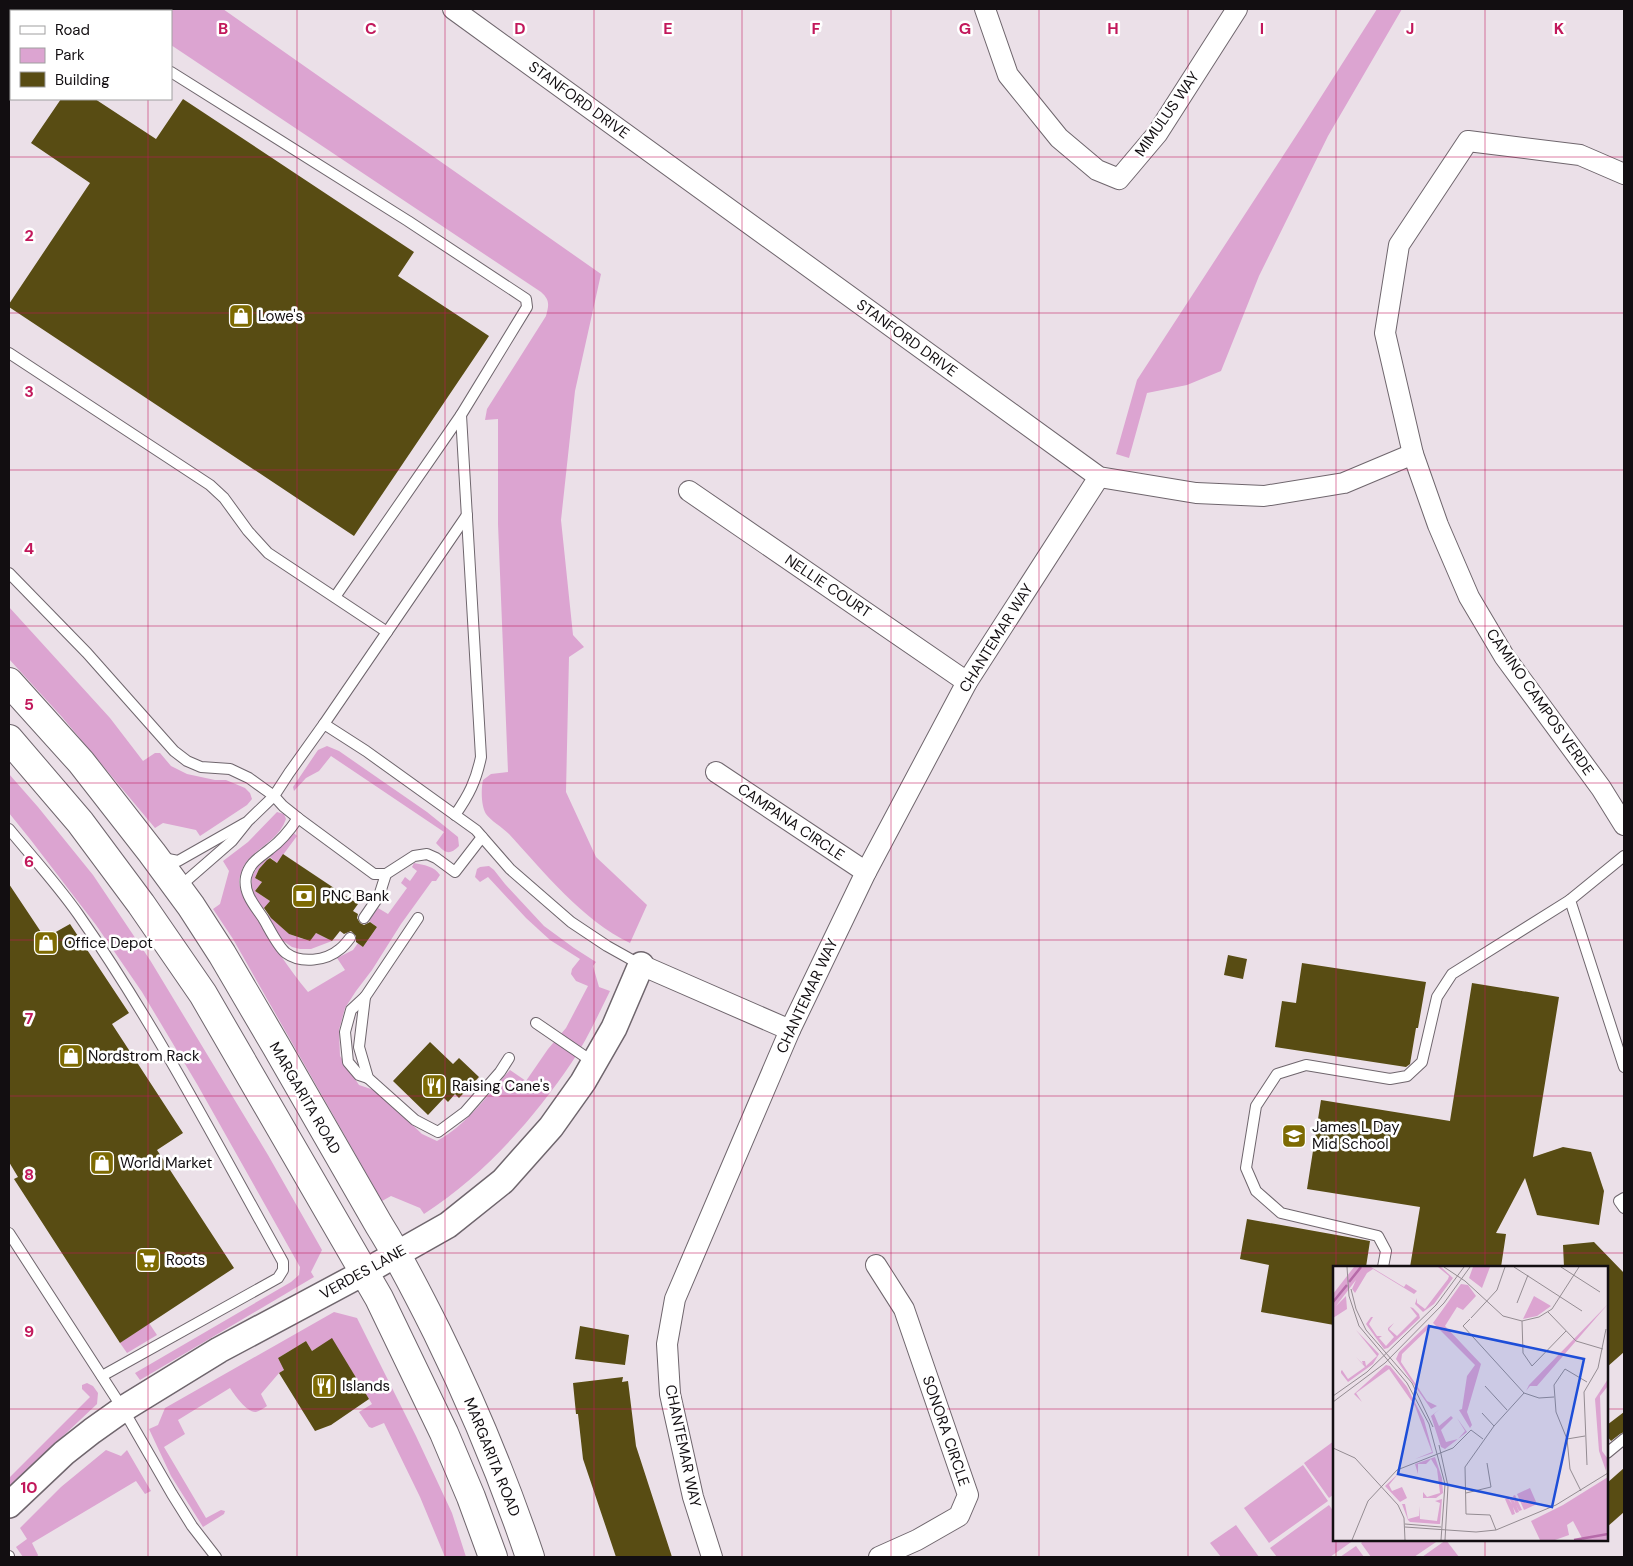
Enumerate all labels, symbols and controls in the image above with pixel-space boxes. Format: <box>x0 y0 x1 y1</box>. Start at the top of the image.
legend <box>10 10 172 100</box>
text: B <box>218 18 228 39</box>
text: C <box>365 18 377 39</box>
text: D <box>514 18 526 39</box>
text: E <box>663 18 673 39</box>
text: F <box>812 18 821 39</box>
text: G <box>959 18 971 39</box>
text: H <box>1107 18 1119 39</box>
text: I <box>1260 18 1264 39</box>
text: J <box>1406 18 1414 39</box>
text: K <box>1554 18 1565 39</box>
text: Road <box>55 20 90 40</box>
text: Park <box>55 45 85 65</box>
street label: STANFORD DRIVE <box>525 57 633 143</box>
street label: MIMULUS WAY <box>1130 67 1204 161</box>
text: Building <box>55 70 110 90</box>
text: 2 <box>24 225 34 246</box>
street label: STANFORD DRIVE <box>853 295 961 381</box>
shop icon: Lowe's <box>228 303 254 329</box>
place label: Lowe's <box>258 306 303 326</box>
text: 3 <box>24 381 34 402</box>
text: 4 <box>24 538 34 559</box>
street label: NELLIE COURT <box>781 550 875 622</box>
street label: CHANTEMAR WAY <box>954 580 1038 696</box>
street label: CAMINO CAMPOS VERDE <box>1482 625 1598 779</box>
text: 5 <box>24 694 34 715</box>
street label: CAMPANA CIRCLE <box>734 779 848 865</box>
text: 6 <box>24 851 34 872</box>
bank icon: PNC Bank <box>291 883 317 909</box>
place label: PNC Bank <box>322 886 390 906</box>
shop icon: Office Depot <box>33 930 59 956</box>
place label: Office Depot <box>64 933 153 953</box>
street label: CHANTEMAR WAY <box>772 935 843 1057</box>
text: 7 <box>25 1008 34 1029</box>
street label: MARGARITA ROAD <box>265 1038 345 1158</box>
shop icon: Nordstrom Rack <box>58 1043 84 1069</box>
place label: Nordstrom Rack <box>88 1046 200 1066</box>
restaurant icon: Raising Cane's <box>421 1073 447 1099</box>
place label: Raising Cane's <box>452 1076 550 1096</box>
place label: James L Day Mid School <box>1312 1117 1400 1154</box>
school or university icon: James L Day Mid School <box>1281 1123 1307 1149</box>
shop icon: World Market <box>89 1150 115 1176</box>
place label: World Market <box>120 1153 213 1173</box>
text: 8 <box>24 1164 34 1185</box>
street label: VERDES LANE <box>316 1240 410 1304</box>
supermarket icon: Roots <box>135 1247 161 1273</box>
place label: Roots <box>166 1250 205 1270</box>
inset map <box>1333 1266 1608 1541</box>
text: 9 <box>24 1321 34 1342</box>
restaurant icon: Islands <box>311 1373 337 1399</box>
street label: SONORA CIRCLE <box>918 1373 974 1489</box>
place label: Islands <box>342 1376 390 1396</box>
street label: CHANTEMAR WAY <box>660 1383 706 1509</box>
street label: MARGARITA ROAD <box>459 1395 525 1519</box>
text: 10 <box>20 1477 38 1498</box>

